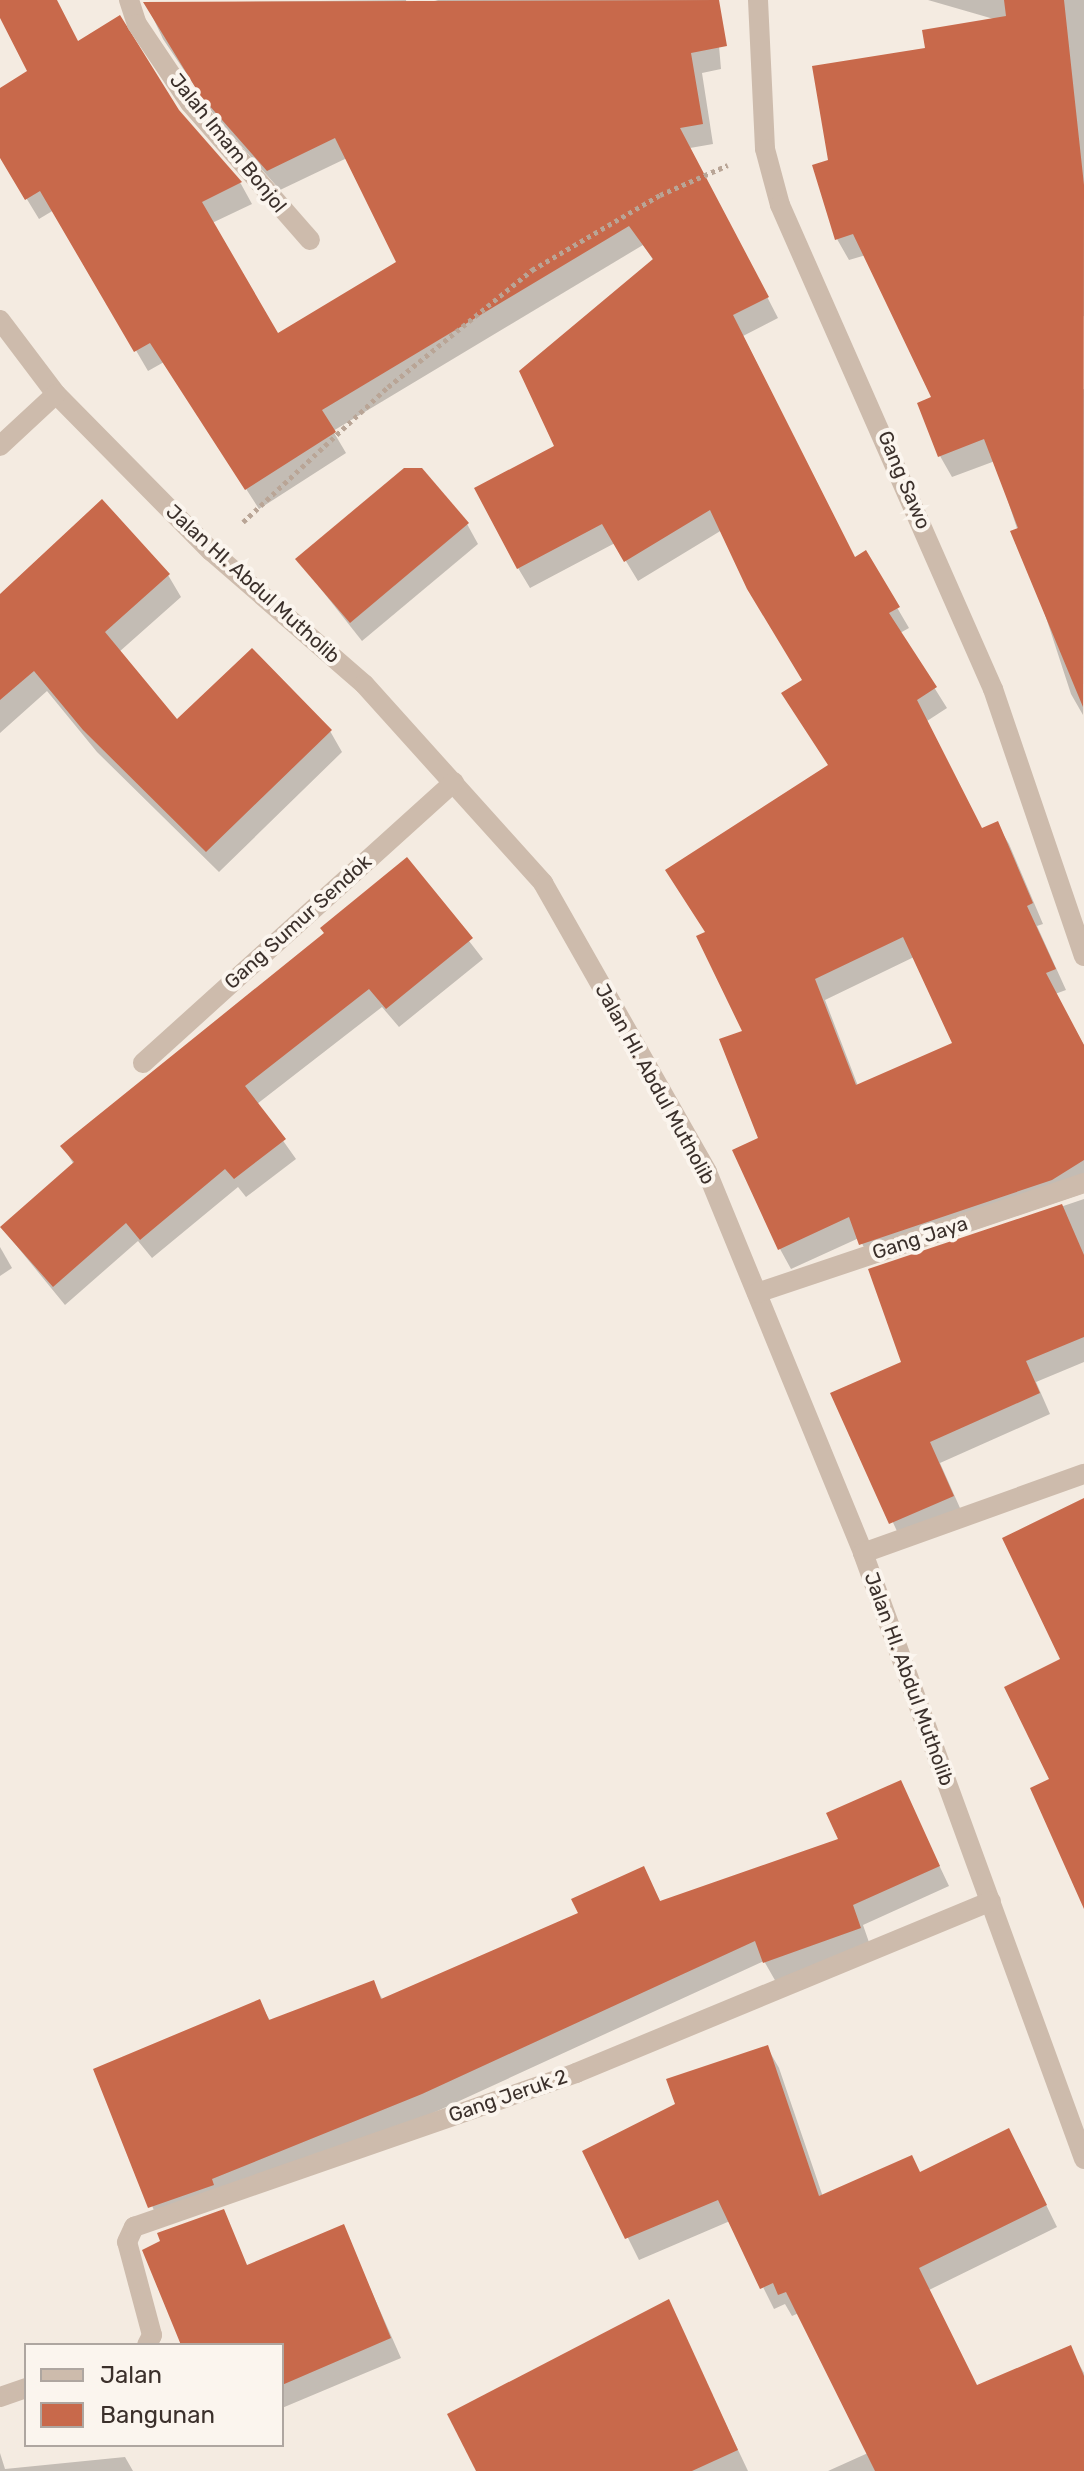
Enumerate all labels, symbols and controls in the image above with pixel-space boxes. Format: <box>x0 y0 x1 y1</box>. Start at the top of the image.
street label: Jalah Imam Bonjol <box>165 69 291 217</box>
street label: Gang Sawo <box>873 427 935 533</box>
street label: Jalan HI. Abdul Mutholib <box>161 499 345 669</box>
street label: Gang Sumur Sendok <box>219 850 377 994</box>
street label: Jalan HI. Abdul Mutholib <box>590 979 720 1189</box>
street label: Gang Jaya <box>869 1211 971 1265</box>
street label: Jalan HI. Abdul Mutholib <box>859 1569 959 1789</box>
street label: Gang Jeruk 2 <box>445 2064 571 2128</box>
legend <box>24 2343 284 2447</box>
text: Jalan <box>100 2361 162 2389</box>
text: Bangunan <box>100 2401 215 2429</box>

